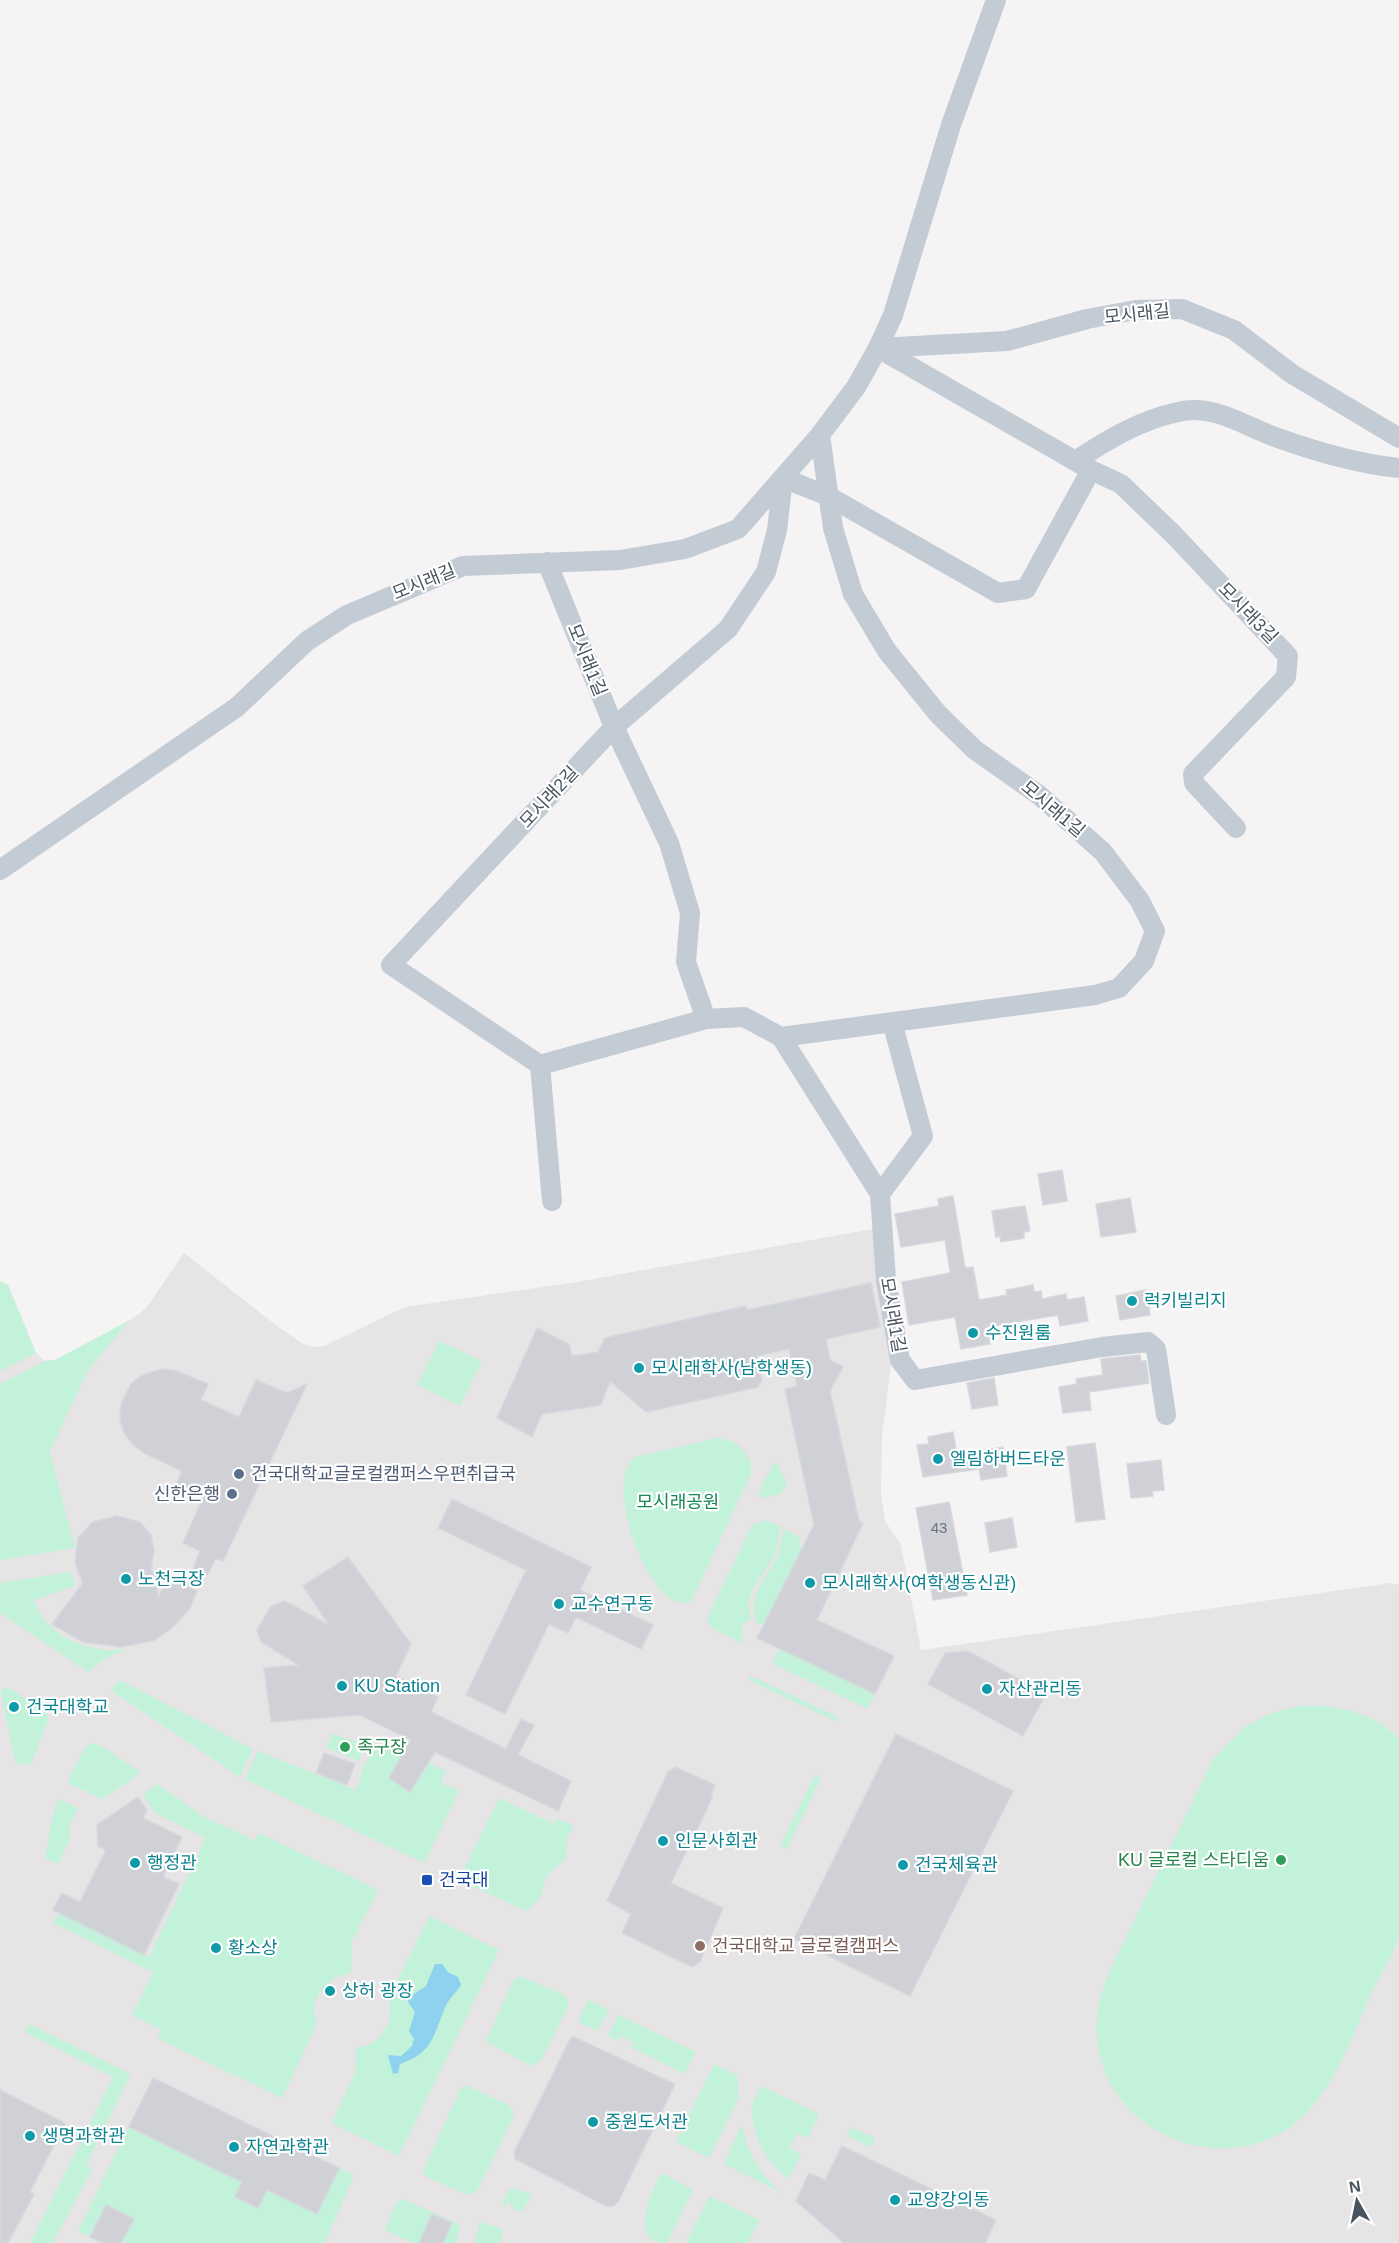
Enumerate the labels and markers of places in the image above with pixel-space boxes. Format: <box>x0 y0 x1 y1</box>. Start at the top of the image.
place label: 럭키빌리지 <box>1144 1291 1227 1311</box>
marker: 럭키빌리지 <box>1125 1294 1139 1308</box>
place label: 수진원룸 <box>985 1323 1051 1343</box>
marker: 수진원룸 <box>966 1326 980 1340</box>
place label: 모시래학사(남학생동) <box>651 1358 812 1378</box>
marker: 모시래학사(남학생동) <box>632 1361 646 1375</box>
place label: 엘림하버드타운 <box>950 1449 1066 1469</box>
marker: 엘림하버드타운 <box>931 1452 945 1466</box>
place label: 건국대학교글로컬캠퍼스우편취급국 <box>251 1464 516 1484</box>
marker: 건국대학교글로컬캠퍼스우편취급국 <box>232 1467 246 1481</box>
place label: 신한은행 <box>154 1484 220 1504</box>
marker: 신한은행 <box>225 1487 239 1501</box>
place label: 노천극장 <box>138 1569 204 1589</box>
marker: 노천극장 <box>119 1572 133 1586</box>
place label: 모시래학사(여학생동신관) <box>822 1573 1016 1593</box>
marker: 모시래학사(여학생동신관) <box>803 1576 817 1590</box>
place label: 교수연구동 <box>571 1594 654 1614</box>
marker: 교수연구동 <box>552 1597 566 1611</box>
place label: KU Station <box>354 1676 440 1696</box>
marker: KU Station <box>335 1679 349 1693</box>
place label: 자산관리동 <box>999 1679 1082 1699</box>
marker: 자산관리동 <box>980 1682 994 1696</box>
place label: 건국대학교 <box>26 1697 109 1717</box>
marker: 건국대학교 <box>7 1700 21 1714</box>
place label: 족구장 <box>357 1737 407 1757</box>
marker: 족구장 <box>338 1740 352 1754</box>
place label: 인문사회관 <box>675 1831 758 1851</box>
marker: 인문사회관 <box>656 1834 670 1848</box>
place label: KU 글로컬 스타디움 <box>1118 1850 1269 1870</box>
place label: 행정관 <box>147 1853 197 1873</box>
marker: KU 글로컬 스타디움 <box>1274 1853 1288 1867</box>
place label: 건국체육관 <box>915 1855 998 1875</box>
marker: 행정관 <box>128 1856 142 1870</box>
marker: 건국체육관 <box>896 1858 910 1872</box>
place label: 건국대 <box>439 1870 489 1890</box>
marker: 건국대 <box>420 1873 434 1887</box>
place label: 건국대학교 글로컬캠퍼스 <box>712 1936 899 1956</box>
place label: 황소상 <box>228 1938 278 1958</box>
marker: 건국대학교 글로컬캠퍼스 <box>693 1939 707 1953</box>
marker: 황소상 <box>209 1941 223 1955</box>
place label: 상허 광장 <box>342 1981 413 2001</box>
marker: 상허 광장 <box>323 1984 337 1998</box>
place label: 중원도서관 <box>605 2112 688 2132</box>
marker: 중원도서관 <box>586 2115 600 2129</box>
place label: 생명과학관 <box>42 2126 125 2146</box>
marker: 생명과학관 <box>23 2129 37 2143</box>
place label: 자연과학관 <box>246 2137 329 2157</box>
marker: 자연과학관 <box>227 2140 241 2154</box>
place label: 교양강의동 <box>907 2190 990 2210</box>
marker: 교양강의동 <box>888 2193 902 2207</box>

